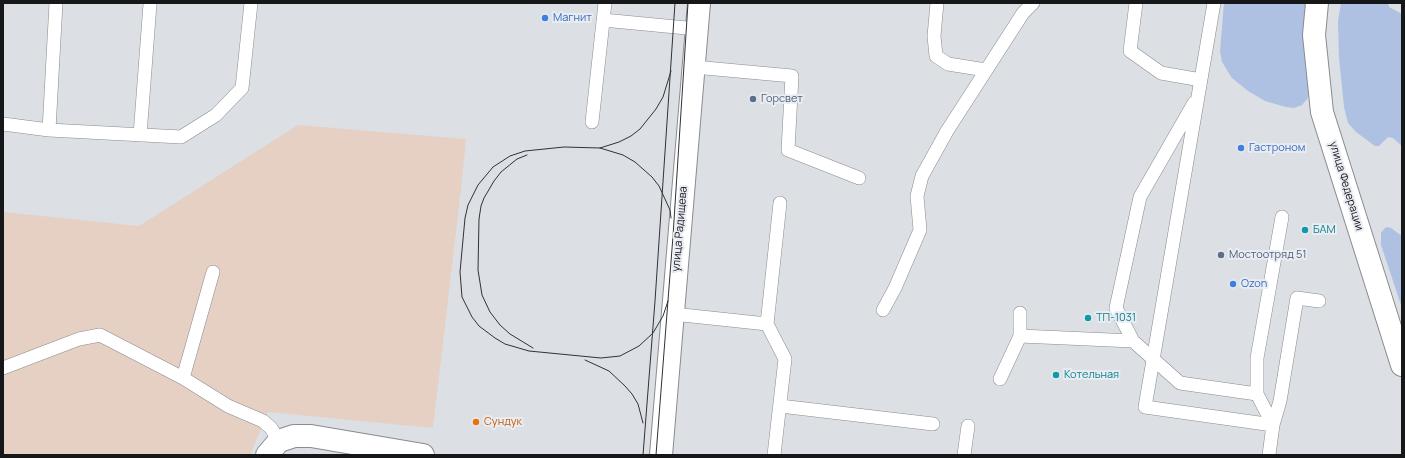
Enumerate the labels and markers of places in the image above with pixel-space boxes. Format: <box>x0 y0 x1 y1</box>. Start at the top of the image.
place label: Магнит <box>553 11 592 25</box>
marker: Магнит <box>540 13 550 23</box>
place label: Горсвет <box>761 92 803 106</box>
marker: Горсвет <box>748 94 758 104</box>
place label: Гастроном <box>1249 141 1305 155</box>
marker: Гастроном <box>1236 143 1246 153</box>
place label: БАМ <box>1313 223 1336 237</box>
marker: БАМ <box>1300 225 1310 235</box>
place label: Мостоотряд 51 <box>1229 248 1307 262</box>
marker: Мостоотряд 51 <box>1216 250 1226 260</box>
place label: Ozon <box>1241 277 1267 291</box>
marker: Ozon <box>1228 279 1238 289</box>
place label: ТП-1031 <box>1096 311 1136 325</box>
marker: ТП-1031 <box>1083 313 1093 323</box>
place label: Котельная <box>1064 368 1119 382</box>
marker: Котельная <box>1051 370 1061 380</box>
place label: Сундук <box>484 415 522 429</box>
marker: Сундук <box>471 417 481 427</box>

